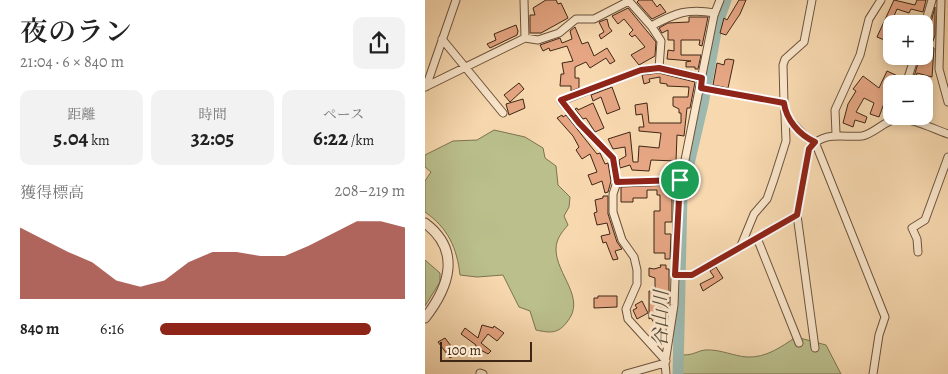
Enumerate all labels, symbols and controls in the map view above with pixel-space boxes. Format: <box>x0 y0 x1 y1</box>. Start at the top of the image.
text: 夜のラン <box>20 13 132 51</box>
map controls <box>883 15 933 125</box>
button: + <box>883 15 933 65</box>
button: share <box>353 17 405 69</box>
text: 21:04 · 6 × 840 m <box>20 51 124 73</box>
button: − <box>883 75 933 125</box>
text: 距離 <box>68 105 96 124</box>
text: 時間 <box>199 105 227 124</box>
text: ペース <box>323 105 364 124</box>
text: 5.04 <box>53 124 88 152</box>
text: 32:05 <box>191 124 234 152</box>
text: 6:22 <box>313 124 348 152</box>
text: km <box>88 131 110 150</box>
text: /km <box>348 131 374 150</box>
pin <box>659 159 701 201</box>
icon: arrive <box>666 166 694 194</box>
text: 208–219 m <box>335 180 405 202</box>
text: 獲得標高 <box>20 182 84 204</box>
water label: 谷山川 <box>648 288 675 348</box>
text: 840 m <box>20 318 59 340</box>
text: 6:16 <box>100 318 124 340</box>
scale bar <box>440 339 533 362</box>
text: 100 m <box>447 341 481 360</box>

